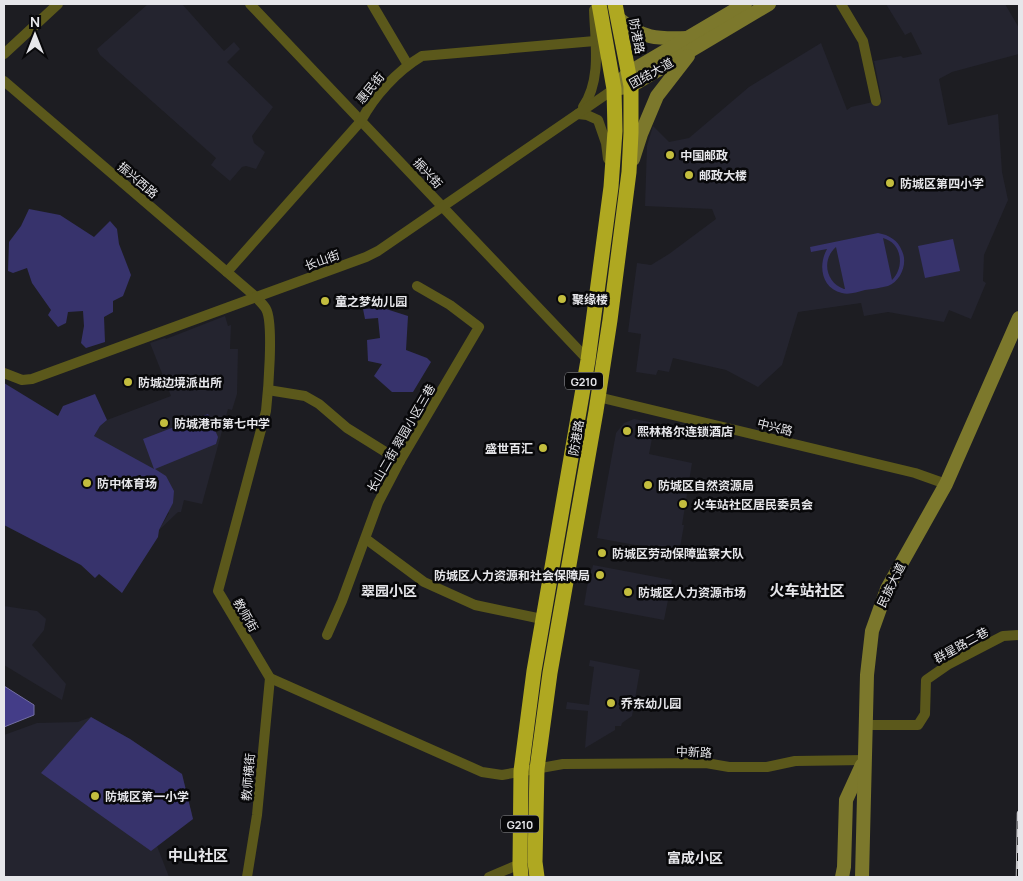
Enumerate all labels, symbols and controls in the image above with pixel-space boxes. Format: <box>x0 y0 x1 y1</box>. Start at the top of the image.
north arrow <box>10 10 60 60</box>
text: N <box>30 12 40 31</box>
street label: 防港路 <box>625 17 649 55</box>
street label: 团结大道 <box>626 54 676 92</box>
street label: 惠民街 <box>352 69 388 107</box>
place label: 中国邮政 <box>680 147 728 164</box>
marker: 中国邮政 <box>664 149 676 161</box>
street label: 振兴街 <box>410 154 446 192</box>
street label: 振兴西路 <box>114 158 162 202</box>
place label: 邮政大楼 <box>699 167 747 184</box>
marker: 邮政大楼 <box>683 169 695 181</box>
place label: 防城区第四小学 <box>900 175 984 192</box>
marker: 防城区第四小学 <box>884 177 896 189</box>
street label: 长山街 <box>302 246 342 274</box>
place label: 聚缘楼 <box>572 291 608 308</box>
place label: 童之梦幼儿园 <box>335 293 407 310</box>
marker: 聚缘楼 <box>556 293 568 305</box>
marker: 童之梦幼儿园 <box>319 295 331 307</box>
road number: G210 <box>565 372 603 390</box>
place label: 防城边境派出所 <box>138 374 222 391</box>
marker: 防城边境派出所 <box>122 376 134 388</box>
street label: 长山二街 翠园小区三巷 <box>363 381 439 495</box>
street label: 中兴路 <box>755 414 795 440</box>
place label: 防城港市第七中学 <box>174 415 270 432</box>
marker: 防城港市第七中学 <box>158 417 170 429</box>
street label: 防港路 <box>565 419 587 457</box>
place label: 熙林格尔连锁酒店 <box>637 423 733 440</box>
marker: 熙林格尔连锁酒店 <box>621 425 633 437</box>
place label: 盛世百汇 <box>485 440 533 457</box>
marker: 盛世百汇 <box>537 442 549 454</box>
place label: 防中体育场 <box>97 475 157 492</box>
marker: 防中体育场 <box>81 477 93 489</box>
place label: 防城区自然资源局 <box>658 477 754 494</box>
marker: 防城区自然资源局 <box>642 479 654 491</box>
place label: 火车站社区居民委员会 <box>693 496 813 513</box>
marker: 火车站社区居民委员会 <box>677 498 689 510</box>
place label: 防城区劳动保障监察大队 <box>612 545 744 562</box>
marker: 防城区劳动保障监察大队 <box>596 547 608 559</box>
street label: 民族大道 <box>873 560 909 610</box>
place label: 防城区人力资源和社会保障局 <box>434 567 590 584</box>
marker: 防城区人力资源和社会保障局 <box>594 569 606 581</box>
district label: 火车站社区 <box>769 580 845 601</box>
district label: 翠园小区 <box>361 581 417 600</box>
place label: 防城区人力资源市场 <box>638 584 746 601</box>
marker: 防城区人力资源市场 <box>622 586 634 598</box>
street label: 教师街 <box>230 595 262 635</box>
street label: 群星路二巷 <box>931 623 991 667</box>
place label: 乔东幼儿园 <box>621 695 681 712</box>
marker: 乔东幼儿园 <box>605 697 617 709</box>
street label: 中新路 <box>676 743 712 761</box>
street label: 教师横街 <box>237 752 259 802</box>
place label: 防城区第一小学 <box>105 788 189 805</box>
marker: 防城区第一小学 <box>89 790 101 802</box>
road number: G210 <box>501 816 539 832</box>
district label: 中山社区 <box>168 845 228 866</box>
district label: 富成小区 <box>667 848 723 867</box>

